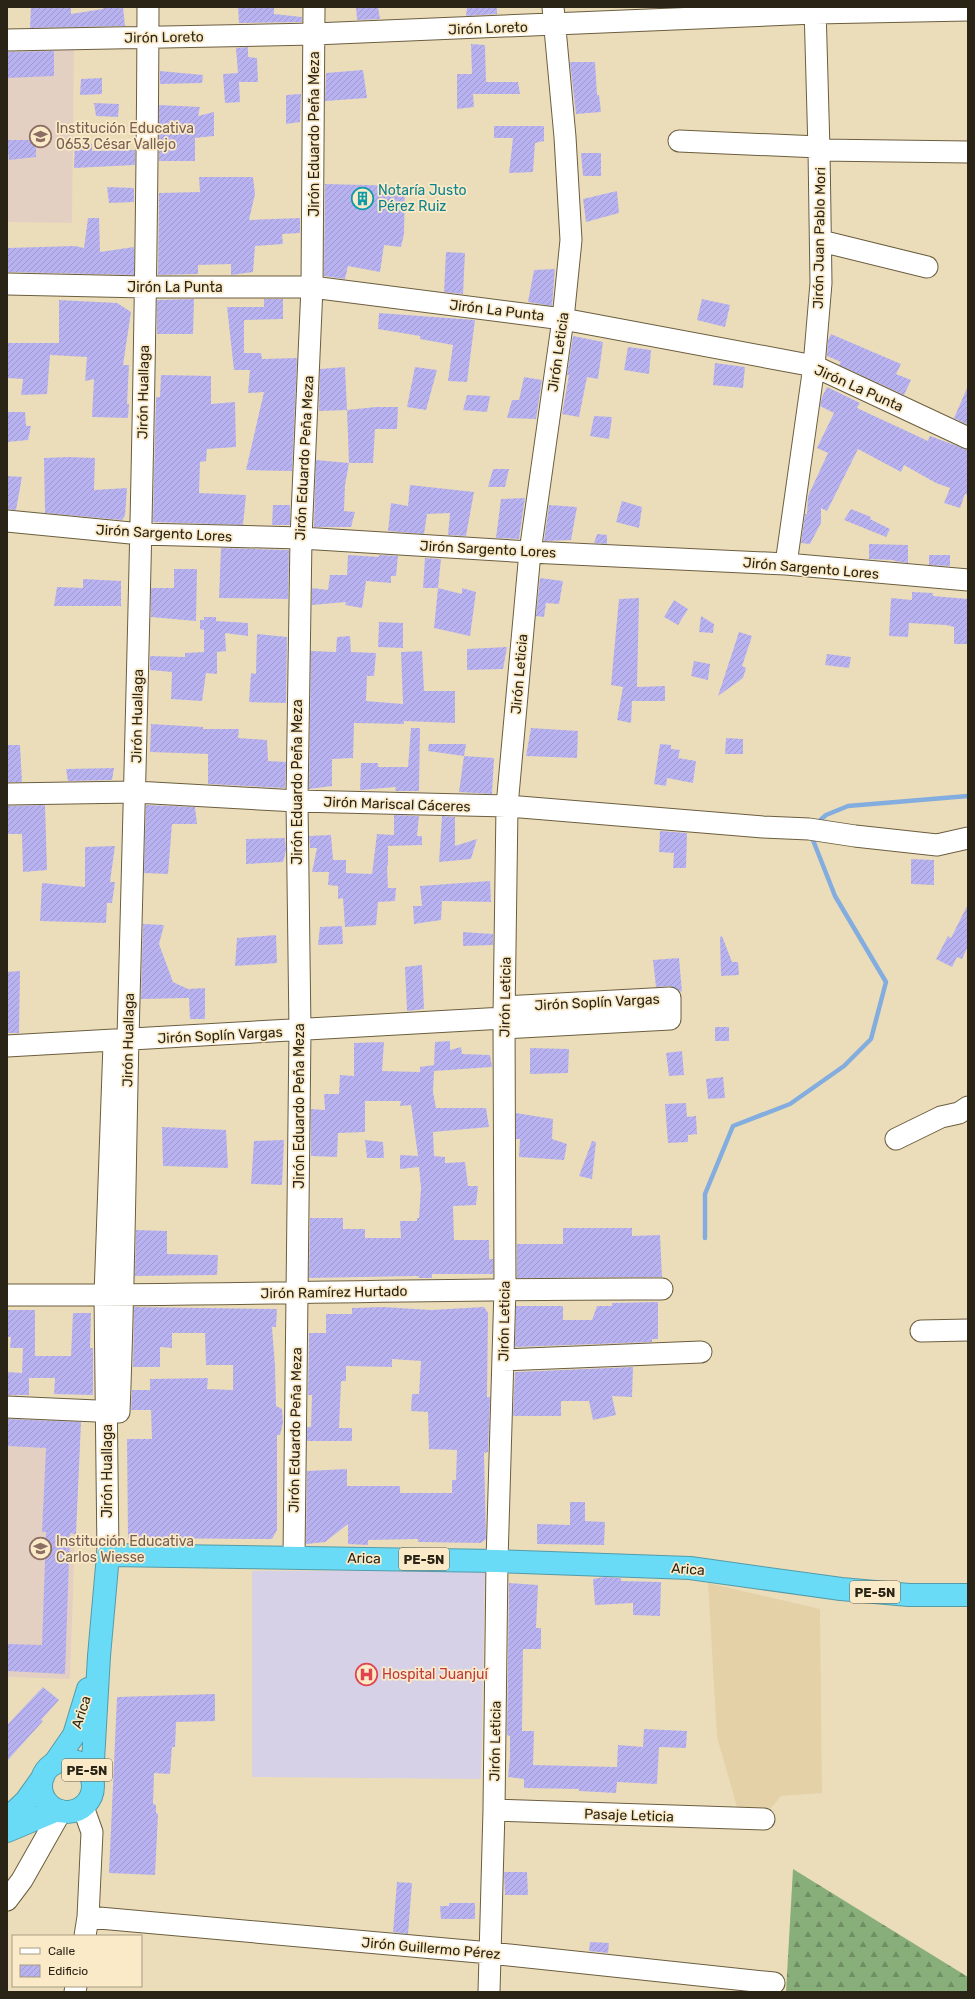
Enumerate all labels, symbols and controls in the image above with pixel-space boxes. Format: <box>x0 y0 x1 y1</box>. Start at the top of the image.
street label: Jirón Loreto <box>448 19 528 38</box>
street label: Jirón Loreto <box>124 28 204 47</box>
street label: Jirón Eduardo Peña Meza <box>306 51 323 217</box>
place label: Institución Educativa 0653 César Vallejo <box>56 120 194 153</box>
school or university icon: Institución Educativa 0653 César Vallejo <box>27 123 53 149</box>
street label: Jirón Juan Pablo Mori <box>810 167 829 309</box>
place label: Notaría Justo Pérez Ruiz <box>378 182 467 215</box>
building icon: Notaría Justo Pérez Ruiz <box>350 185 376 211</box>
street label: Jirón La Punta <box>127 279 223 296</box>
street label: Jirón La Punta <box>449 296 545 325</box>
street label: Jirón Leticia <box>544 311 573 393</box>
street label: Jirón Huallaga <box>134 345 153 439</box>
street label: Jirón La Punta <box>812 361 906 416</box>
street label: Jirón Eduardo Peña Meza <box>292 375 317 541</box>
street label: Jirón Sargento Lores <box>95 521 233 546</box>
street label: Jirón Sargento Lores <box>419 537 557 562</box>
street label: Jirón Sargento Lores <box>742 554 880 583</box>
street label: Jirón Leticia <box>508 633 531 715</box>
street label: Jirón Huallaga <box>128 669 147 763</box>
street label: Jirón Eduardo Peña Meza <box>289 699 306 865</box>
street label: Jirón Mariscal Cáceres <box>323 793 471 816</box>
street label: Jirón Leticia <box>496 957 515 1037</box>
street label: Jirón Soplín Vargas <box>534 991 660 1014</box>
street label: Jirón Huallaga <box>119 993 138 1087</box>
street label: Jirón Eduardo Peña Meza <box>291 1023 308 1189</box>
street label: Jirón Soplín Vargas <box>157 1024 283 1047</box>
street label: Jirón Leticia <box>495 1281 514 1361</box>
street label: Jirón Ramírez Hurtado <box>260 1283 408 1302</box>
street label: Jirón Eduardo Peña Meza <box>286 1347 305 1513</box>
street label: Jirón Huallaga <box>99 1424 116 1518</box>
place label: Institución Educativa Carlos Wiesse <box>56 1533 194 1566</box>
school or university icon: Institución Educativa Carlos Wiesse <box>28 1536 54 1562</box>
road number: PE-5N <box>399 1548 449 1570</box>
street label: Arica <box>347 1550 381 1567</box>
street label: Arica <box>671 1560 705 1579</box>
road number: PE-5N <box>850 1581 900 1603</box>
hospital icon: Hospital Juanjuí <box>354 1661 380 1687</box>
place label: Hospital Juanjuí <box>382 1666 488 1683</box>
street label: Arica <box>68 1694 95 1731</box>
street label: Jirón Leticia <box>486 1701 505 1781</box>
road number: PE-5N <box>62 1759 112 1781</box>
street label: Pasaje Leticia <box>584 1805 674 1826</box>
street label: Jirón Guillermo Pérez <box>361 1934 501 1963</box>
legend <box>12 1935 142 1987</box>
text: Calle <box>48 1944 75 1958</box>
text: Edificio <box>48 1964 88 1978</box>

